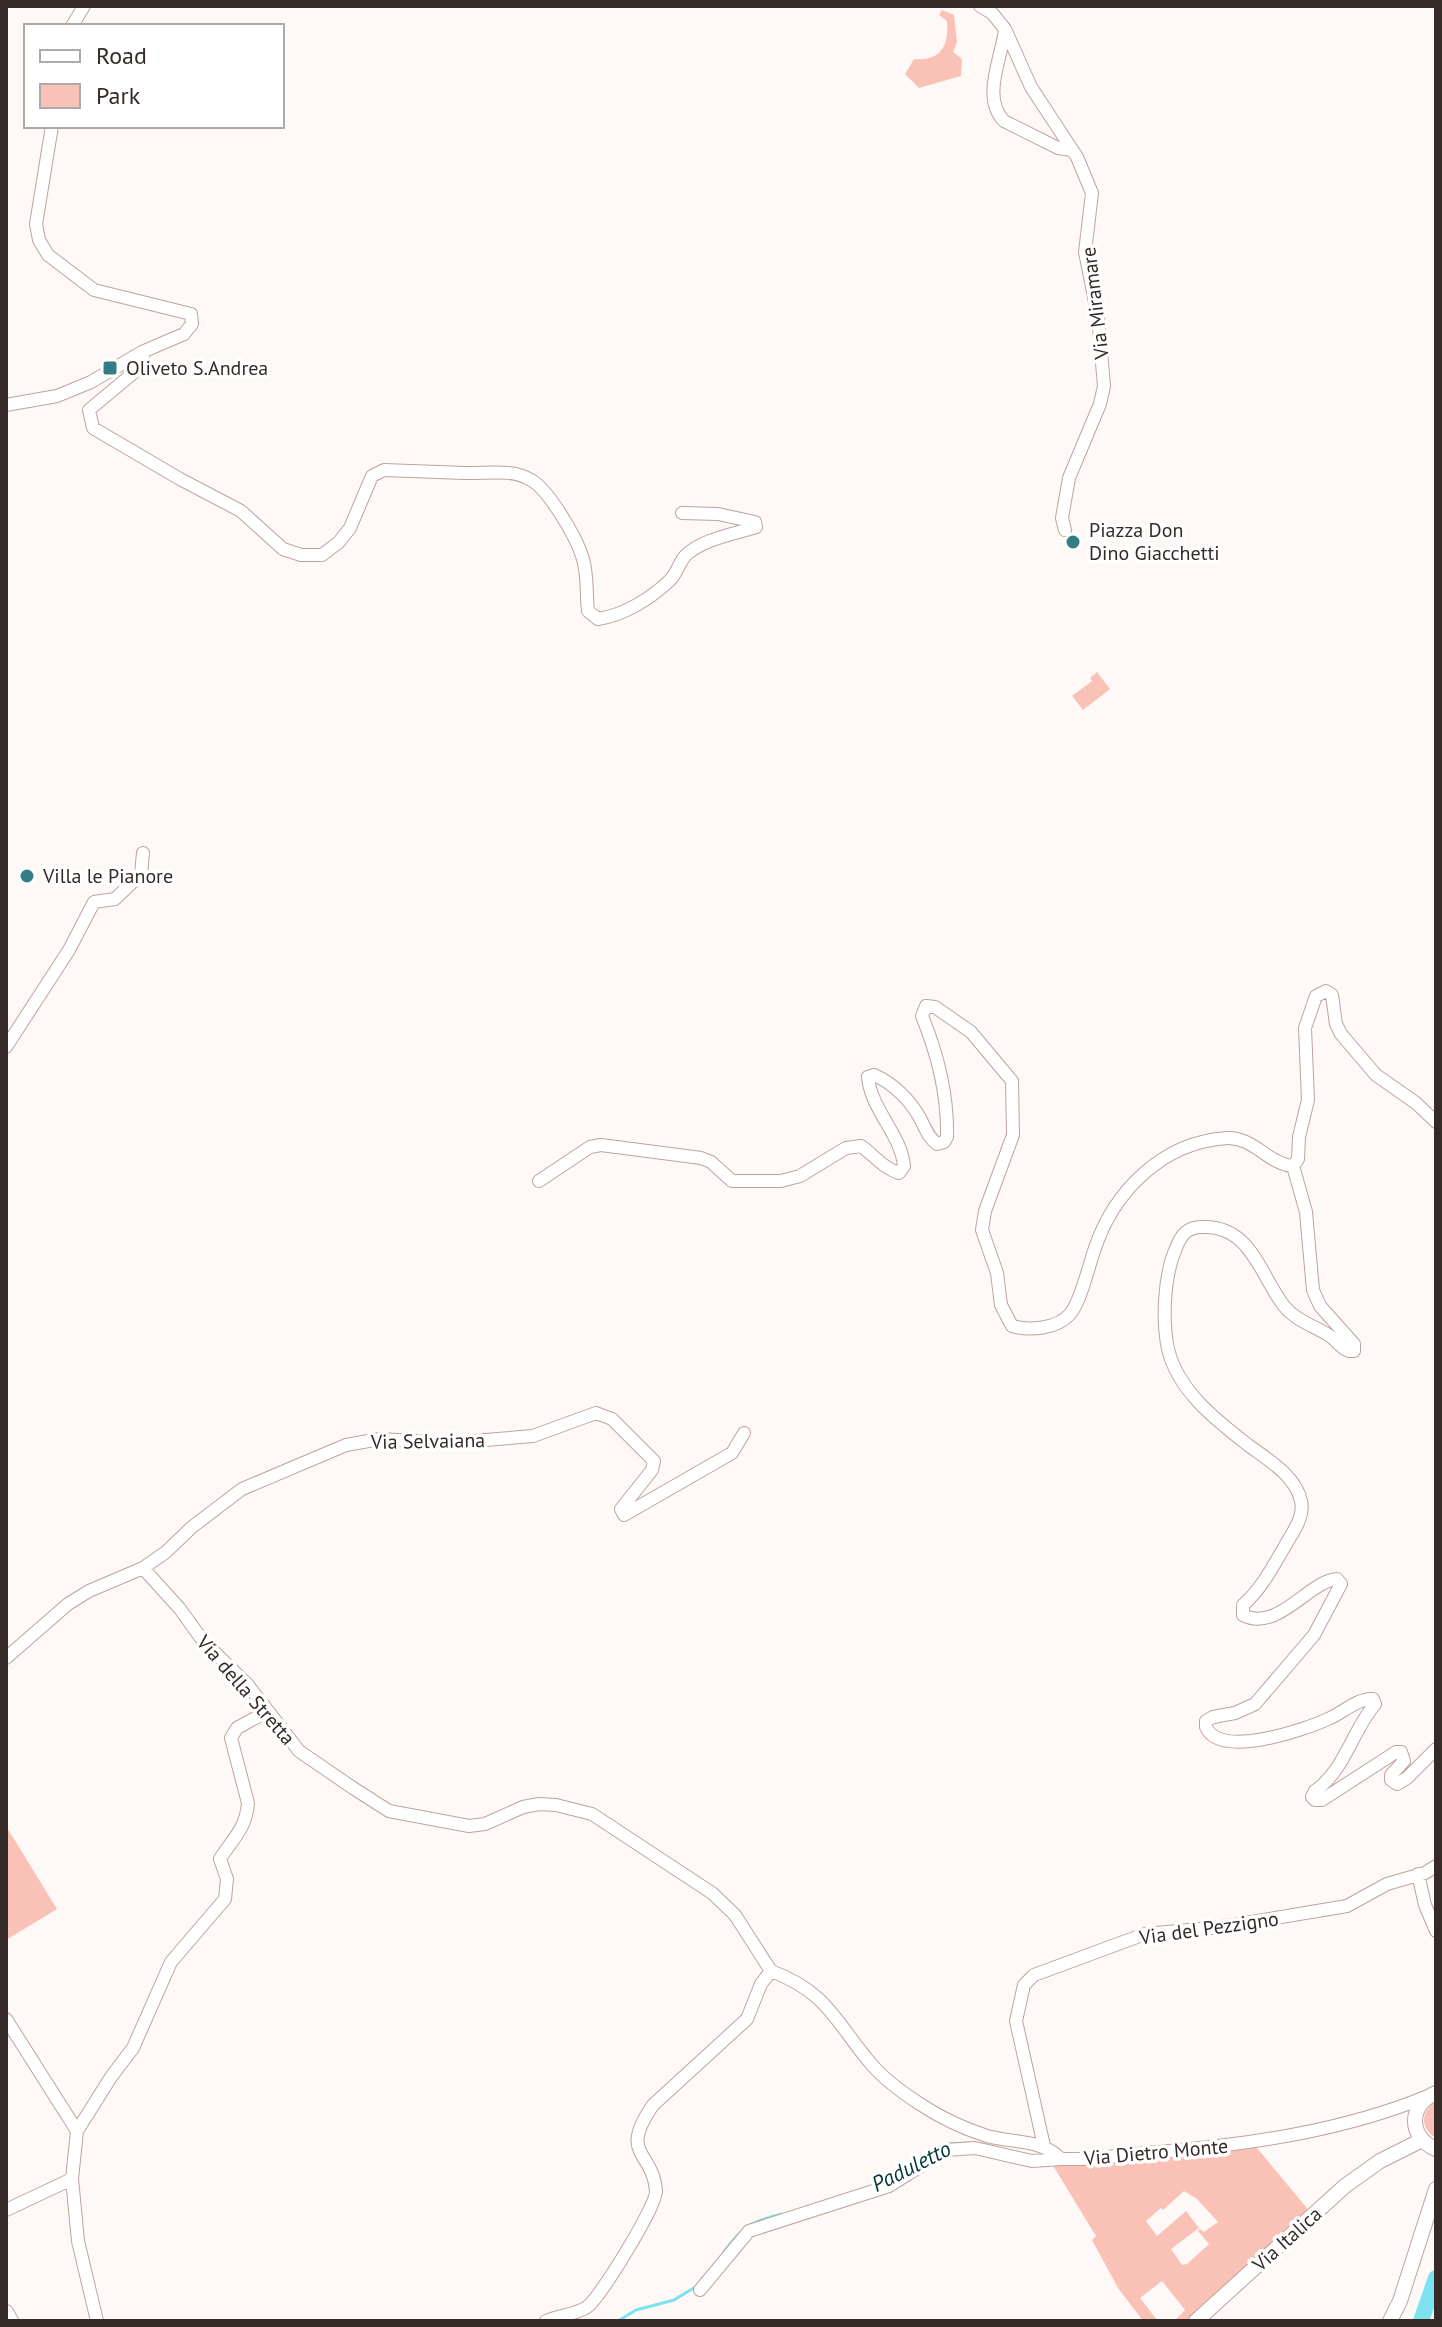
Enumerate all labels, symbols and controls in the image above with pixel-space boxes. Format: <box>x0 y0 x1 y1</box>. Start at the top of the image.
legend <box>24 24 284 128</box>
text: Road <box>96 40 147 71</box>
text: Park <box>96 80 141 111</box>
street label: Via Miramare <box>1075 245 1115 362</box>
place label: Oliveto S.Andrea <box>126 355 268 381</box>
marker: Oliveto S.Andrea <box>101 359 119 377</box>
place label: Piazza Don Dino Giacchetti <box>1089 517 1220 566</box>
marker: Piazza Don Dino Giacchetti <box>1064 533 1082 551</box>
place label: Villa le Pianore <box>42 863 173 889</box>
marker: Villa le Pianore <box>18 867 36 885</box>
street label: Via Selvaiana <box>370 1427 485 1455</box>
street label: Via della Stretta <box>190 1629 301 1750</box>
street label: Via del Pezzigno <box>1137 1905 1280 1951</box>
street label: Via Dietro Monte <box>1082 2133 1229 2171</box>
water label: Paduletto <box>866 2134 956 2198</box>
street label: Via Italica <box>1246 2201 1327 2278</box>

